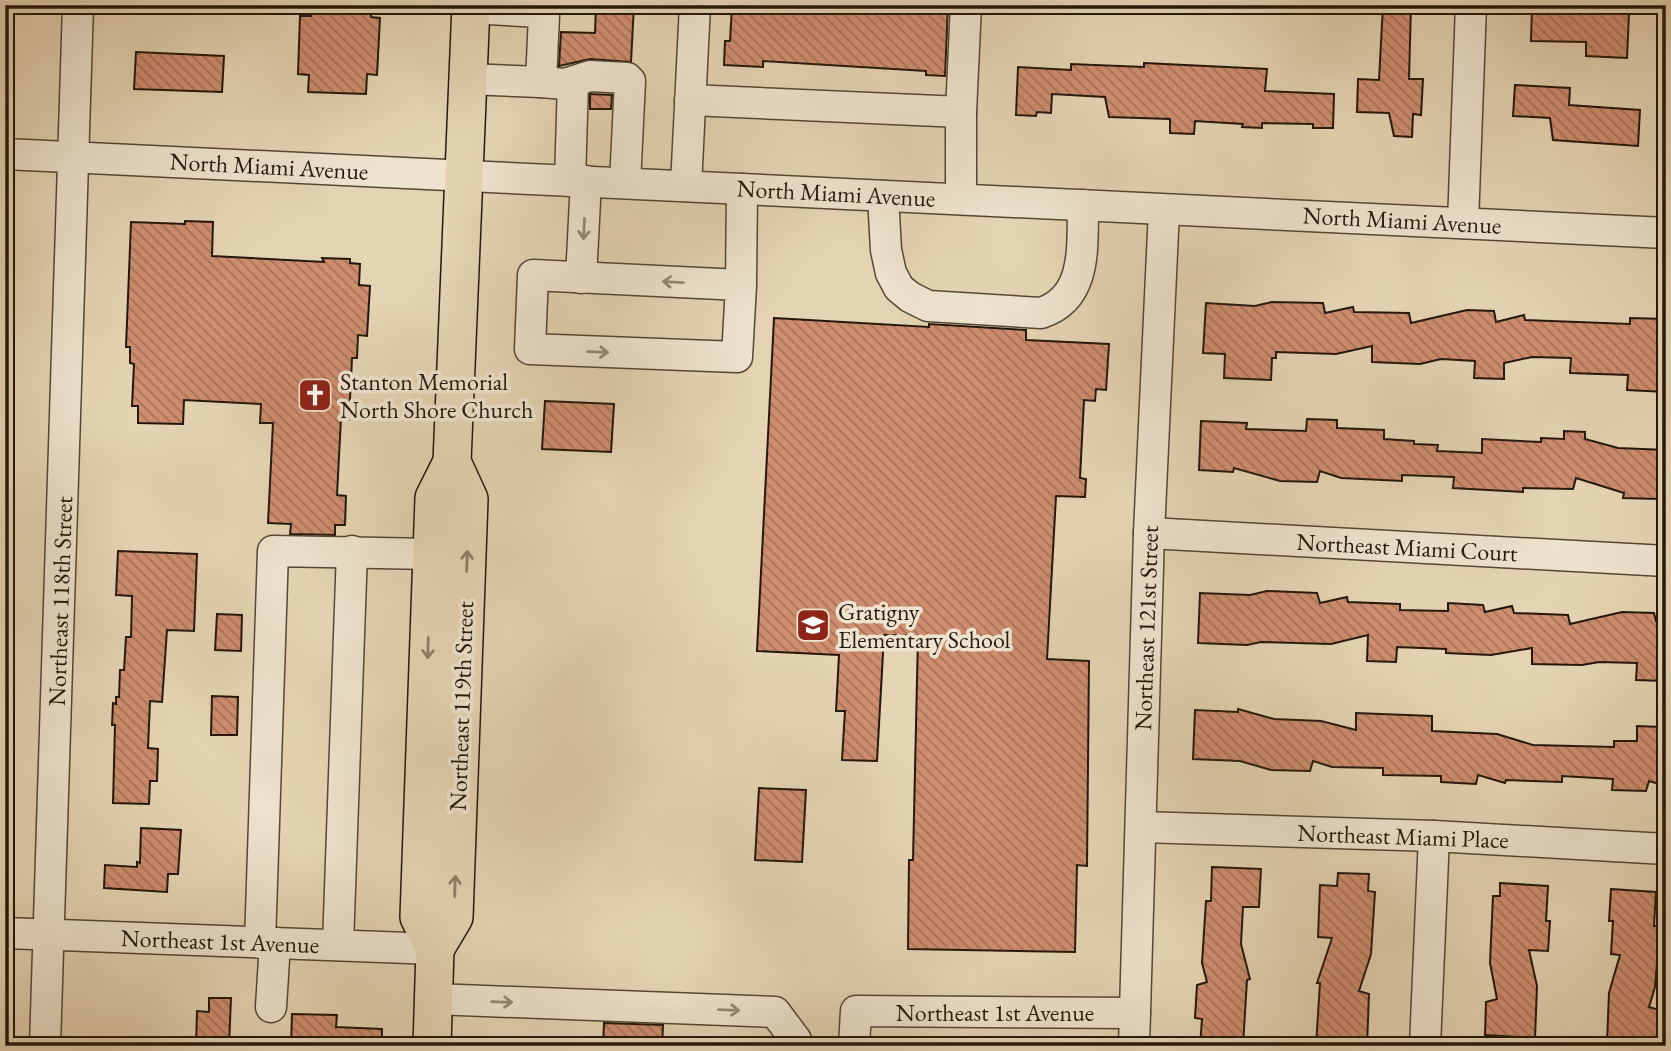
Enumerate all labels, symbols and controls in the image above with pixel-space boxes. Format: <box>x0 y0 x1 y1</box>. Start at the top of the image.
street label: North Miami Avenue <box>169 145 369 187</box>
street label: North Miami Avenue <box>736 172 936 214</box>
street label: North Miami Avenue <box>1302 199 1502 241</box>
one-way arrow <box>577 218 590 241</box>
one-way arrow <box>662 276 685 289</box>
one-way arrow <box>586 345 609 358</box>
place label: Stanton Memorial North Shore Church <box>340 366 533 425</box>
church icon: Stanton Memorial North Shore Church <box>296 376 334 414</box>
street label: Northeast 118th Street <box>41 495 79 706</box>
street label: Northeast 121st Street <box>1127 524 1165 731</box>
street label: Northeast Miami Court <box>1296 526 1519 568</box>
one-way arrow <box>460 549 474 572</box>
place label: Gratigny Elementary School <box>838 596 1010 655</box>
street label: Northeast 119th Street <box>442 600 480 811</box>
school or university icon: Gratigny Elementary School <box>794 606 832 644</box>
one-way arrow <box>422 636 435 659</box>
street label: Northeast Miami Place <box>1297 817 1509 855</box>
one-way arrow <box>448 875 461 898</box>
street label: Northeast 1st Avenue <box>120 922 320 960</box>
one-way arrow <box>490 996 513 1009</box>
street label: Northeast 1st Avenue <box>896 997 1094 1028</box>
one-way arrow <box>717 1004 740 1017</box>

